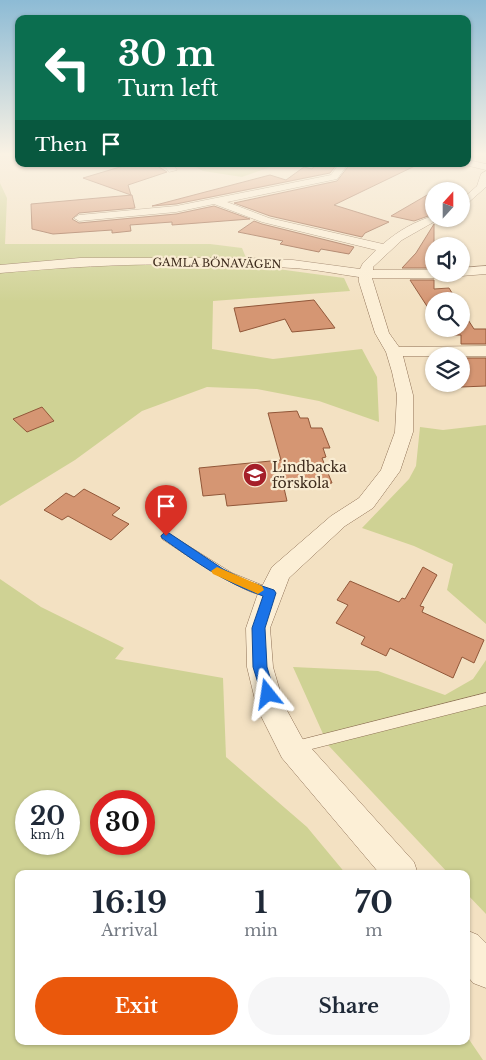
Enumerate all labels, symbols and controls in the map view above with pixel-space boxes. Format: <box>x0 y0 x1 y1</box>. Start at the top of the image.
text: 30 m <box>118 32 215 75</box>
icon: left <box>35 35 100 100</box>
text: Turn left <box>118 75 218 102</box>
icon: arrive <box>97 130 125 158</box>
text: Then <box>35 133 87 156</box>
north arrow <box>425 182 470 228</box>
map controls <box>425 182 470 392</box>
button: sound <box>425 237 470 282</box>
street label: GAMLA BÖNAVÄGEN <box>152 255 282 271</box>
button: search <box>425 292 470 337</box>
button: layers <box>425 347 470 392</box>
place label: Lindbacka förskola <box>272 458 347 492</box>
school or university icon: Lindbacka förskola <box>242 462 268 488</box>
pin <box>145 485 187 536</box>
icon: arrive <box>152 492 180 520</box>
position arrow <box>241 667 293 719</box>
speed limit sign: 30 <box>90 790 155 855</box>
text: 20 <box>30 801 65 832</box>
text: km/h <box>30 827 65 842</box>
text: 16:19 <box>92 884 167 921</box>
text: 1 <box>254 884 268 921</box>
text: 70 <box>355 884 393 921</box>
text: Arrival <box>101 920 158 940</box>
text: min <box>244 920 278 940</box>
text: m <box>365 920 382 940</box>
button: Exit <box>35 977 238 1035</box>
button: Share <box>248 977 450 1035</box>

